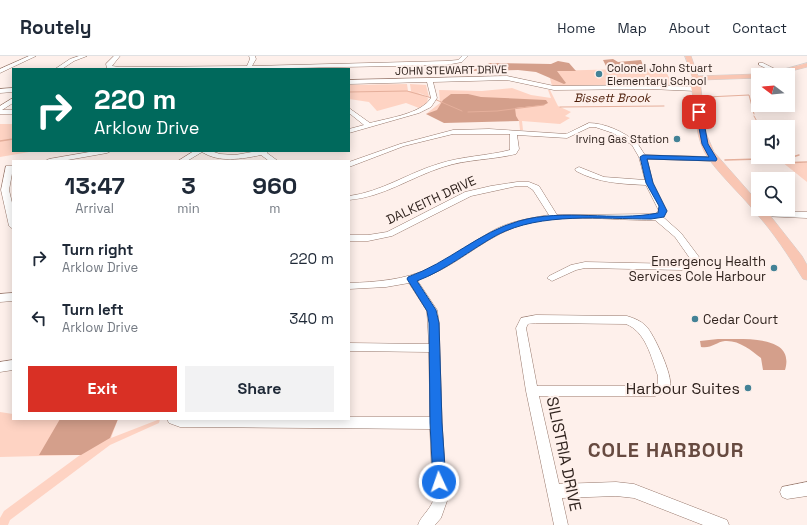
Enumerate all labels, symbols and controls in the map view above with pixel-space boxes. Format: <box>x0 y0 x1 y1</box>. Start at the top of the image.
text: Routely <box>20 15 91 40</box>
text: Home <box>557 19 595 37</box>
text: Map <box>617 19 647 37</box>
text: About <box>669 19 710 37</box>
text: Contact <box>732 19 787 37</box>
place label: Colonel John Stuart Elementary School <box>607 61 713 88</box>
street label: JOHN STEWART DRIVE <box>395 62 507 78</box>
north arrow <box>751 68 795 112</box>
map controls <box>751 68 795 216</box>
marker: Colonel John Stuart Elementary School <box>594 69 604 79</box>
text: 220 m <box>94 81 176 117</box>
icon: right <box>28 84 80 136</box>
water label: Bissett Brook <box>574 90 652 106</box>
pin <box>682 95 716 129</box>
icon: arrive <box>688 101 710 123</box>
text: Arklow Drive <box>94 116 199 139</box>
button: sound <box>751 120 795 164</box>
place label: Irving Gas Station <box>576 132 669 146</box>
marker: Irving Gas Station <box>672 134 682 144</box>
text: 13:47 <box>65 170 125 201</box>
text: 3 <box>181 170 196 201</box>
text: 960 <box>252 170 297 201</box>
street label: DALKEITH DRIVE <box>383 172 479 228</box>
button: search <box>751 172 795 216</box>
text: Arrival <box>75 200 114 217</box>
text: min <box>177 200 200 217</box>
text: m <box>269 200 280 217</box>
text: Turn right <box>62 240 133 259</box>
icon: right <box>28 247 50 269</box>
text: 220 m <box>290 249 334 268</box>
place label: Emergency Health Services Cole Harbour <box>629 253 766 285</box>
text: Arklow Drive <box>62 259 138 276</box>
marker: Emergency Health Services Cole Harbour <box>769 263 779 273</box>
text: Turn left <box>62 300 124 319</box>
icon: left <box>28 307 50 329</box>
text: 340 m <box>289 309 334 328</box>
place label: Cedar Court <box>703 311 778 328</box>
marker: Cedar Court <box>690 314 700 324</box>
text: Arklow Drive <box>62 319 138 336</box>
button: Exit <box>28 366 177 412</box>
button: Share <box>185 366 334 412</box>
place label: Harbour Suites <box>626 378 740 399</box>
marker: Harbour Suites <box>743 383 753 393</box>
street label: SILISTRIA DRIVE <box>542 395 586 513</box>
district label: COLE HARBOUR <box>588 437 744 463</box>
position arrow <box>418 461 460 503</box>

